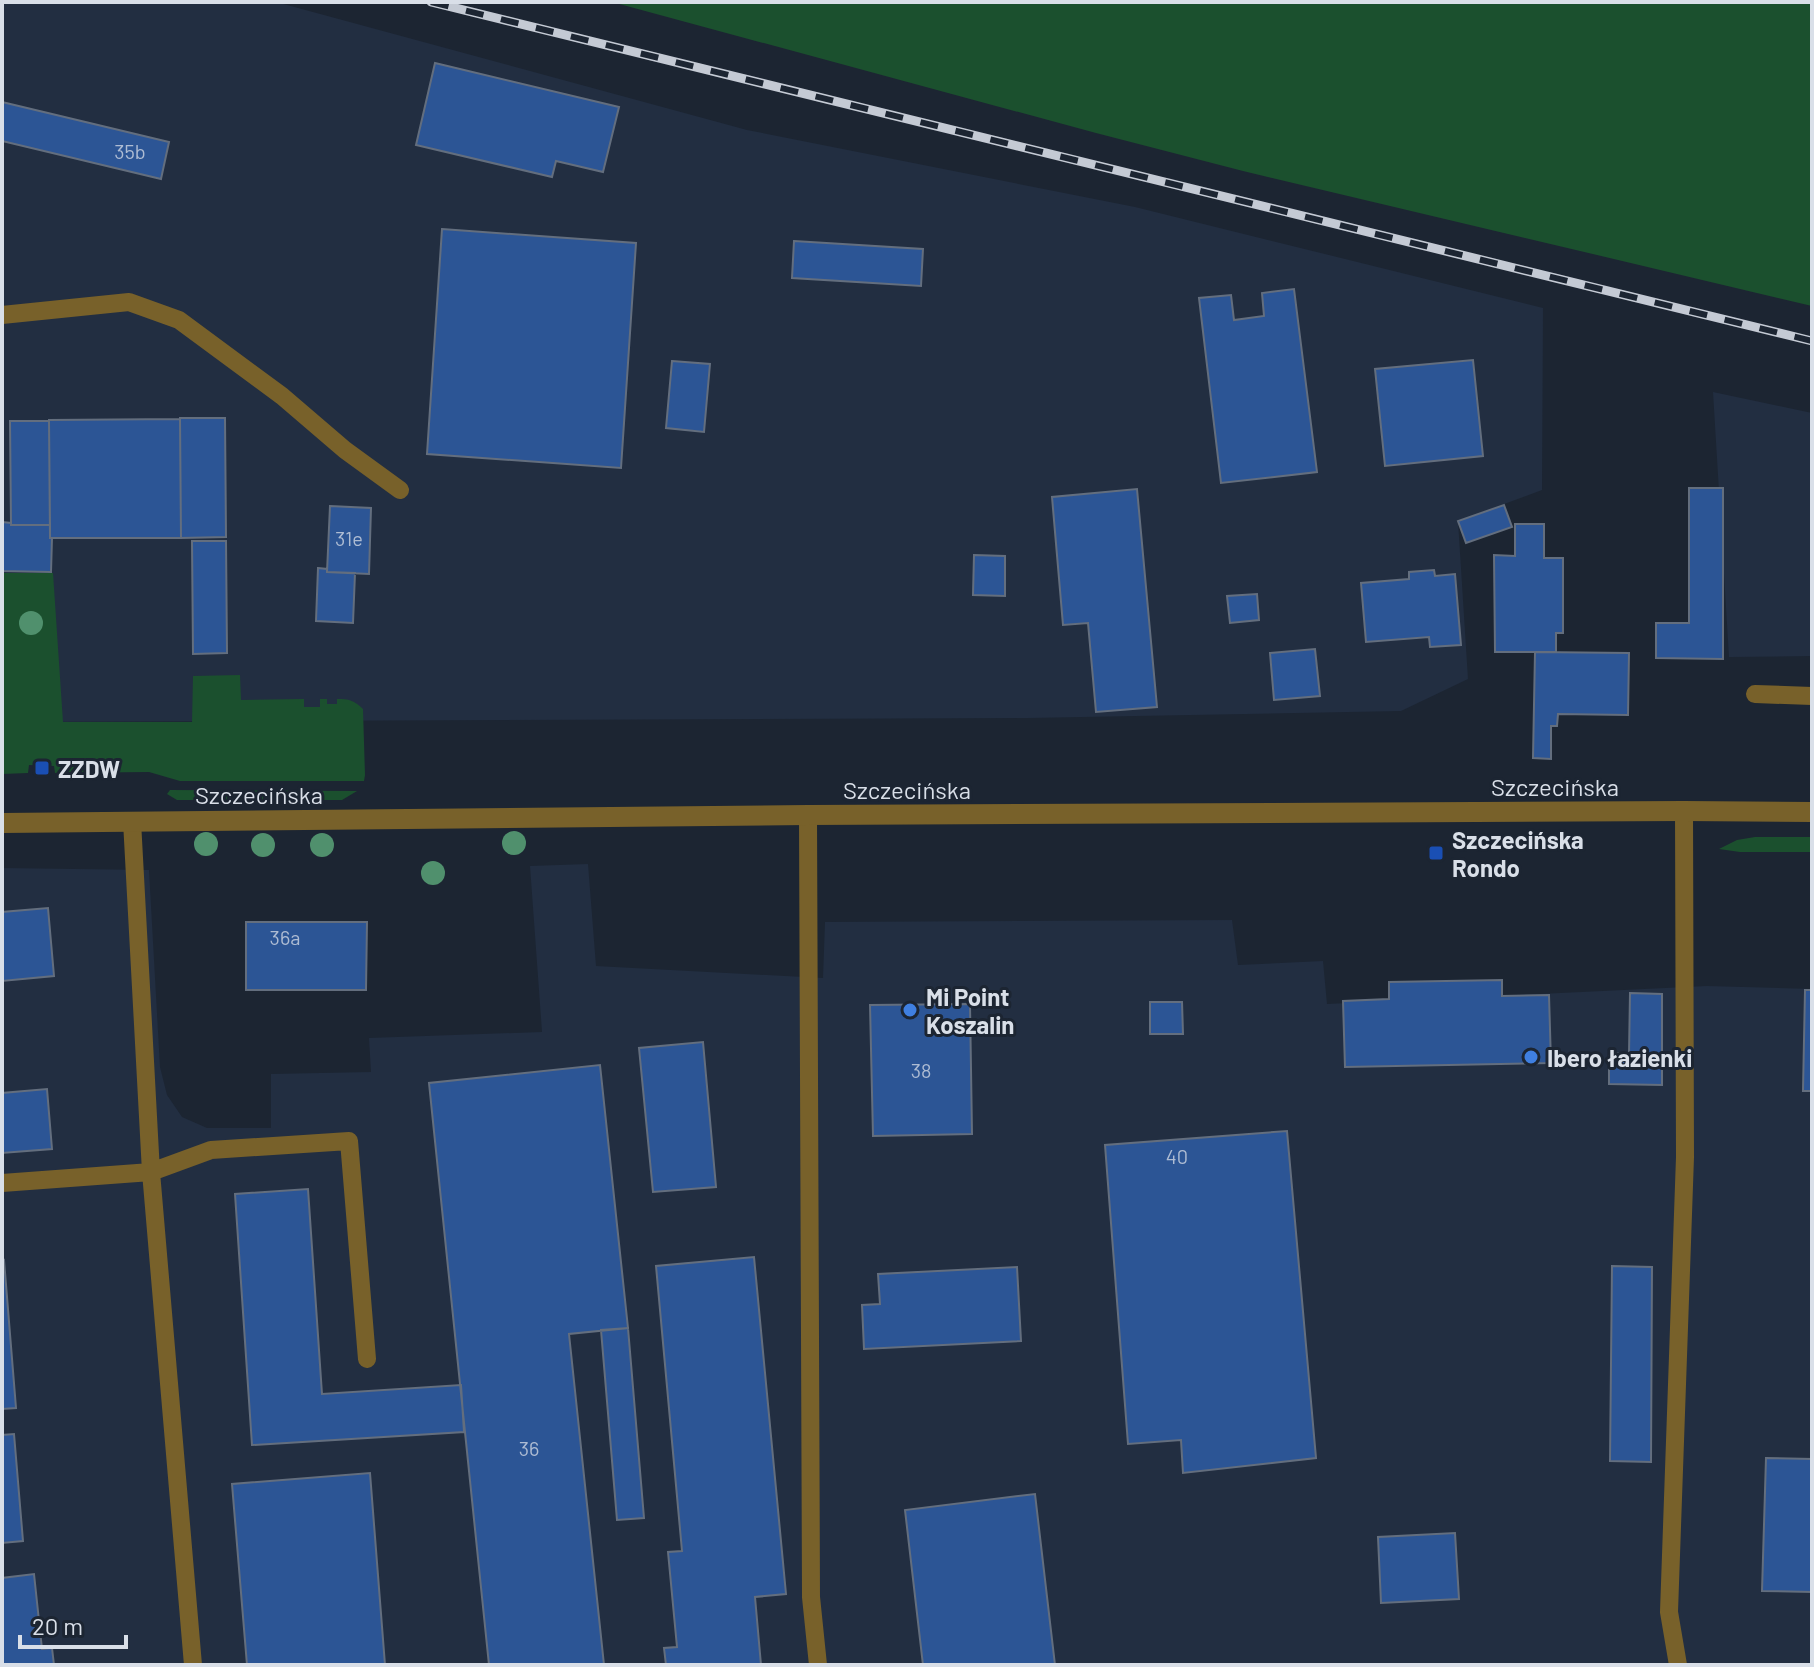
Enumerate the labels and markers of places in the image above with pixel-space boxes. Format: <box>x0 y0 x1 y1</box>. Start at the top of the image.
place label: ZZDW <box>58 754 120 783</box>
marker: ZZDW <box>33 759 51 777</box>
place label: Szczecińska Rondo <box>1452 825 1584 882</box>
marker: Szczecińska Rondo <box>1427 844 1445 862</box>
place label: Mi Point Koszalin <box>926 982 1014 1039</box>
marker: Mi Point Koszalin <box>901 1001 919 1019</box>
place label: Ibero łazienki <box>1547 1043 1692 1072</box>
marker: Ibero łazienki <box>1522 1048 1540 1066</box>

